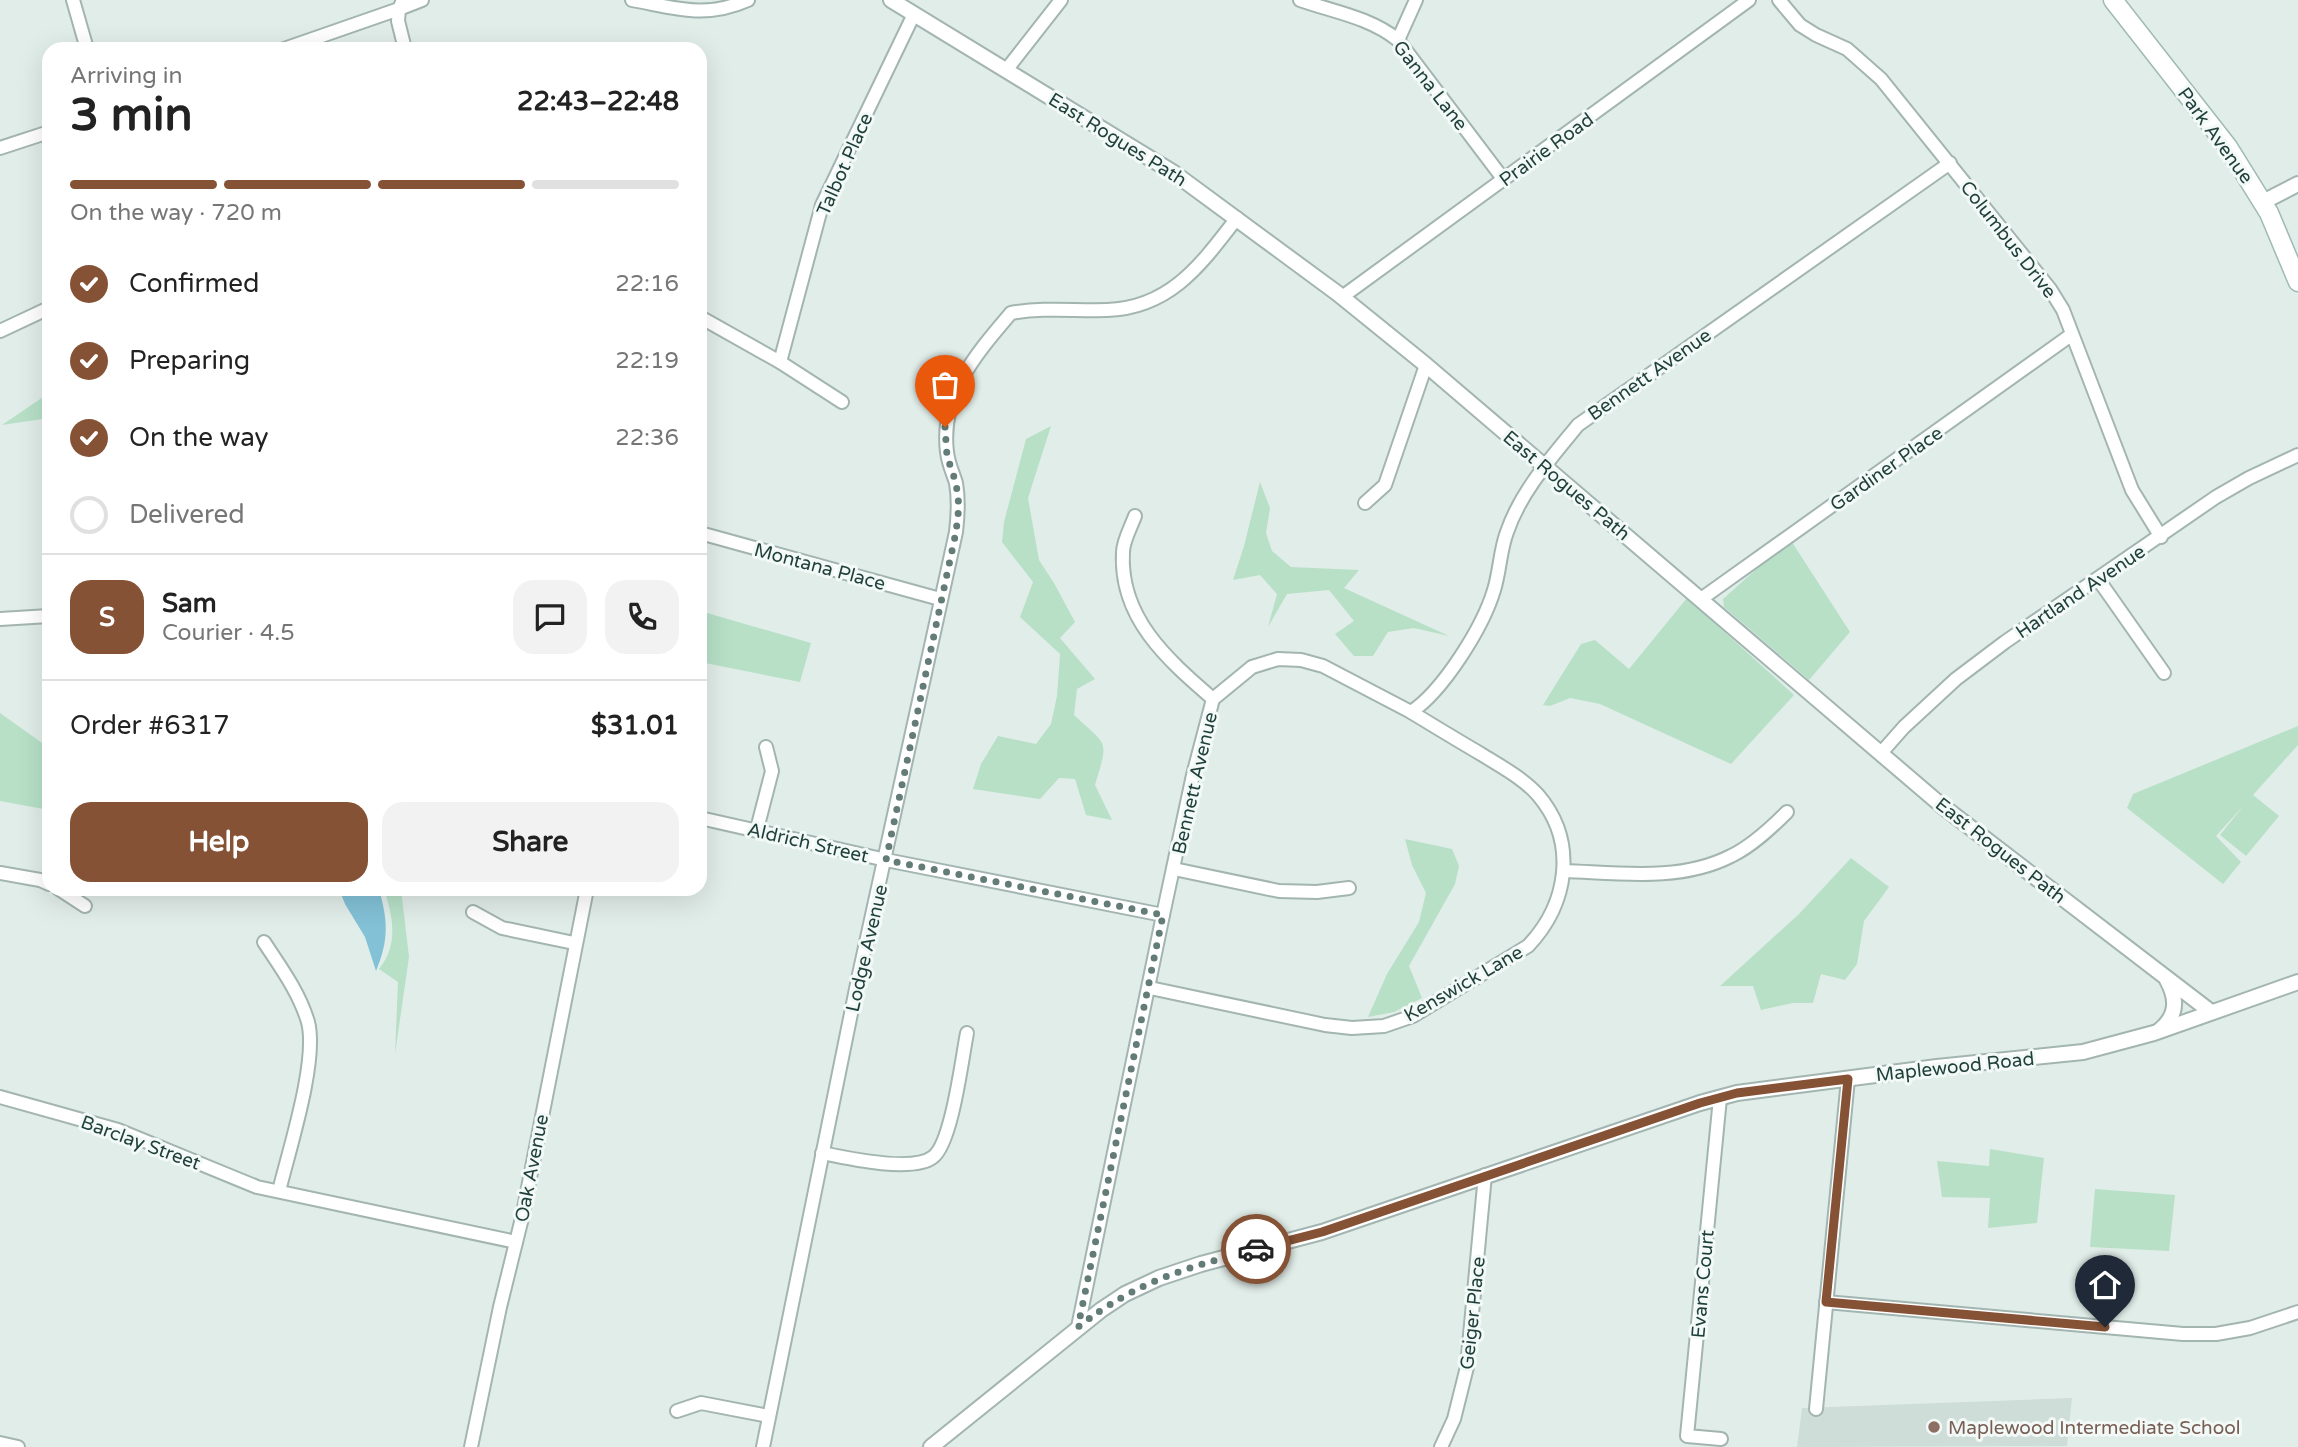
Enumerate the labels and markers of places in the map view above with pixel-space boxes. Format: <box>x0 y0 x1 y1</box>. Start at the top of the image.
pin <box>915 355 975 427</box>
pin <box>2075 1255 2135 1327</box>
place label: Maplewood Intermediate School <box>1948 1417 2241 1439</box>
marker: Maplewood Intermediate School <box>1926 1419 1942 1435</box>

